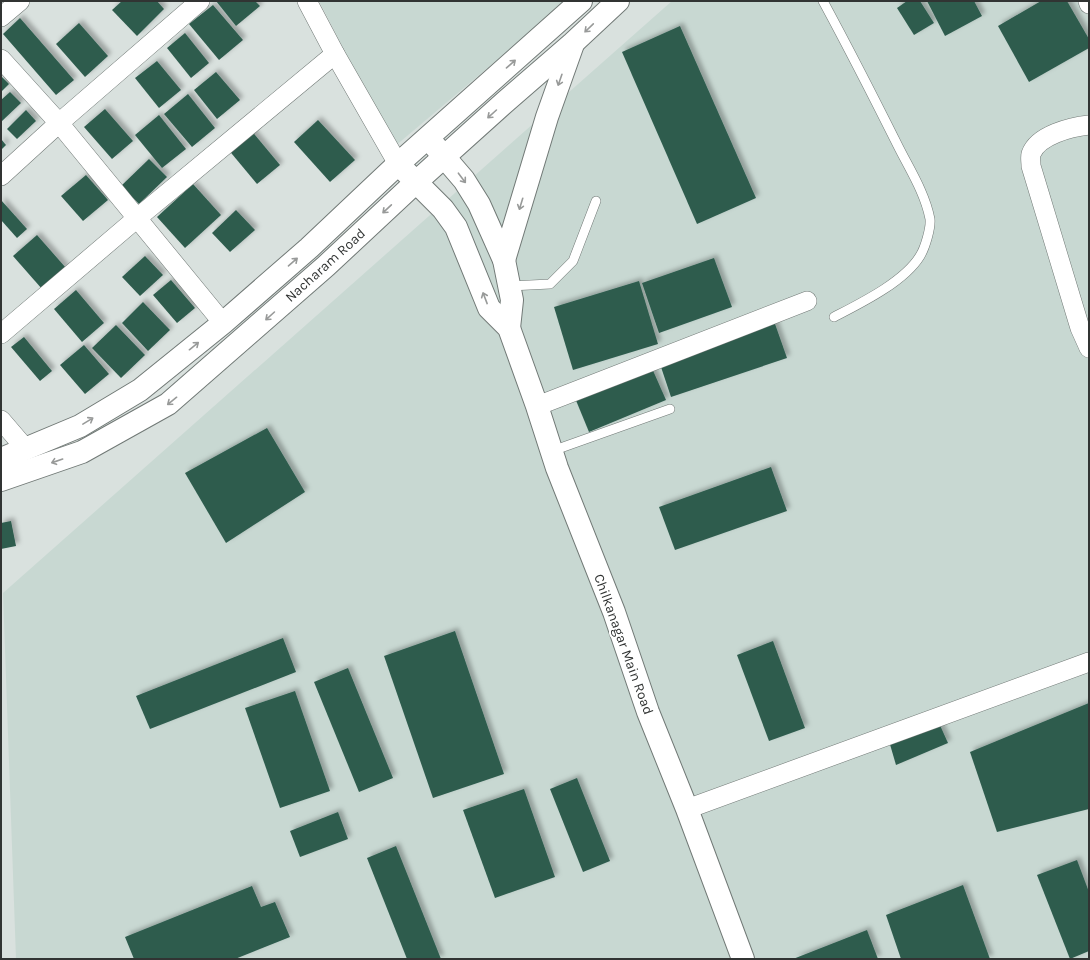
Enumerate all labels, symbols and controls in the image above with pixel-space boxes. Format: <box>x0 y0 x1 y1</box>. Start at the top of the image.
one-way arrow <box>584 23 594 33</box>
one-way arrow <box>506 60 516 69</box>
one-way arrow <box>556 73 564 85</box>
one-way arrow <box>486 109 497 118</box>
one-way arrow <box>458 173 466 184</box>
one-way arrow <box>517 197 524 210</box>
one-way arrow <box>382 205 392 214</box>
street label: Nacharam Road <box>282 225 369 306</box>
one-way arrow <box>288 258 298 267</box>
one-way arrow <box>480 293 488 305</box>
one-way arrow <box>265 311 275 320</box>
one-way arrow <box>189 342 200 351</box>
one-way arrow <box>166 396 177 405</box>
one-way arrow <box>82 417 93 425</box>
one-way arrow <box>51 457 63 465</box>
street label: Chilkanagar Main Road <box>590 571 657 717</box>

